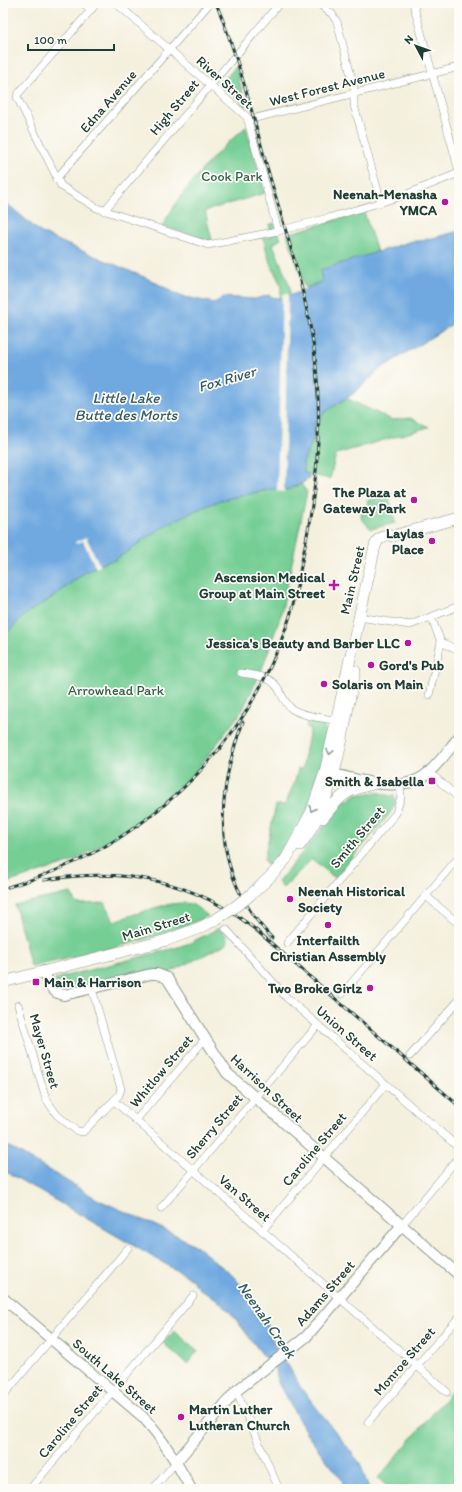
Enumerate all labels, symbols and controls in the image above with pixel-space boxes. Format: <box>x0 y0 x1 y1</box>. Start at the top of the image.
scale bar <box>28 26 114 52</box>
north arrow <box>396 26 436 66</box>
text: 100 m <box>34 33 67 47</box>
text: N <box>401 33 416 47</box>
street label: River Street <box>193 52 257 112</box>
street label: West Forest Avenue <box>268 65 387 110</box>
street label: Edna Avenue <box>76 66 141 136</box>
street label: High Street <box>146 76 203 139</box>
park label: Cook Park <box>201 168 263 185</box>
place label: Neenah-Menasha YMCA <box>333 186 438 219</box>
marker: Neenah-Menasha YMCA <box>440 197 450 207</box>
water label: Fox River <box>196 362 260 396</box>
water label: Little Lake Butte des Morts <box>75 389 179 424</box>
place label: The Plaza at Gateway Park <box>323 484 407 517</box>
marker: The Plaza at Gateway Park <box>409 495 419 505</box>
place label: Laylas Place <box>386 525 424 558</box>
marker: Laylas Place <box>427 536 437 546</box>
street label: Main Street <box>336 544 369 616</box>
place label: Ascension Medical Group at Main Street <box>199 569 326 602</box>
marker: Ascension Medical Group at Main Street <box>328 579 340 591</box>
place label: Jessica's Beauty and Barber LLC <box>205 635 400 652</box>
marker: Jessica's Beauty and Barber LLC <box>403 638 413 648</box>
place label: Gord's Pub <box>379 657 444 674</box>
marker: Gord's Pub <box>366 660 376 670</box>
place label: Solaris on Main <box>332 676 424 693</box>
marker: Solaris on Main <box>319 679 329 689</box>
park label: Arrowhead Park <box>68 682 165 699</box>
one-way arrow <box>326 749 334 755</box>
place label: Smith & Isabella <box>325 773 425 790</box>
marker: Smith & Isabella <box>427 776 437 786</box>
street label: Smith Street <box>326 803 388 872</box>
one-way arrow <box>309 805 317 812</box>
place label: Neenah Historical Society <box>298 883 406 916</box>
marker: Neenah Historical Society <box>285 894 295 904</box>
street label: Main Street <box>120 908 192 945</box>
marker: Interfailth Christian Assembly <box>323 920 333 930</box>
place label: Interfailth Christian Assembly <box>270 932 386 965</box>
place label: Main & Harrison <box>44 974 142 991</box>
marker: Main & Harrison <box>31 977 41 987</box>
place label: Two Broke Girlz <box>267 980 362 997</box>
marker: Two Broke Girlz <box>365 983 375 993</box>
street label: Union Street <box>312 1002 381 1065</box>
street label: Mayer Street <box>26 1012 63 1091</box>
street label: Whitlow Street <box>126 1032 197 1111</box>
street label: Harrison Street <box>227 1050 307 1126</box>
street label: Sherry Street <box>182 1090 247 1162</box>
street label: Caroline Street <box>279 1109 350 1190</box>
street label: Van Street <box>215 1171 274 1226</box>
street label: Adams Street <box>292 1257 359 1330</box>
water label: Neenah Creek <box>234 1278 301 1363</box>
street label: Monroe Street <box>370 1323 439 1399</box>
street label: South Lake Street <box>69 1335 161 1418</box>
street label: Caroline Street <box>35 1381 106 1462</box>
place label: Martin Luther Lutheran Church <box>189 1401 291 1434</box>
marker: Martin Luther Lutheran Church <box>176 1412 186 1422</box>

